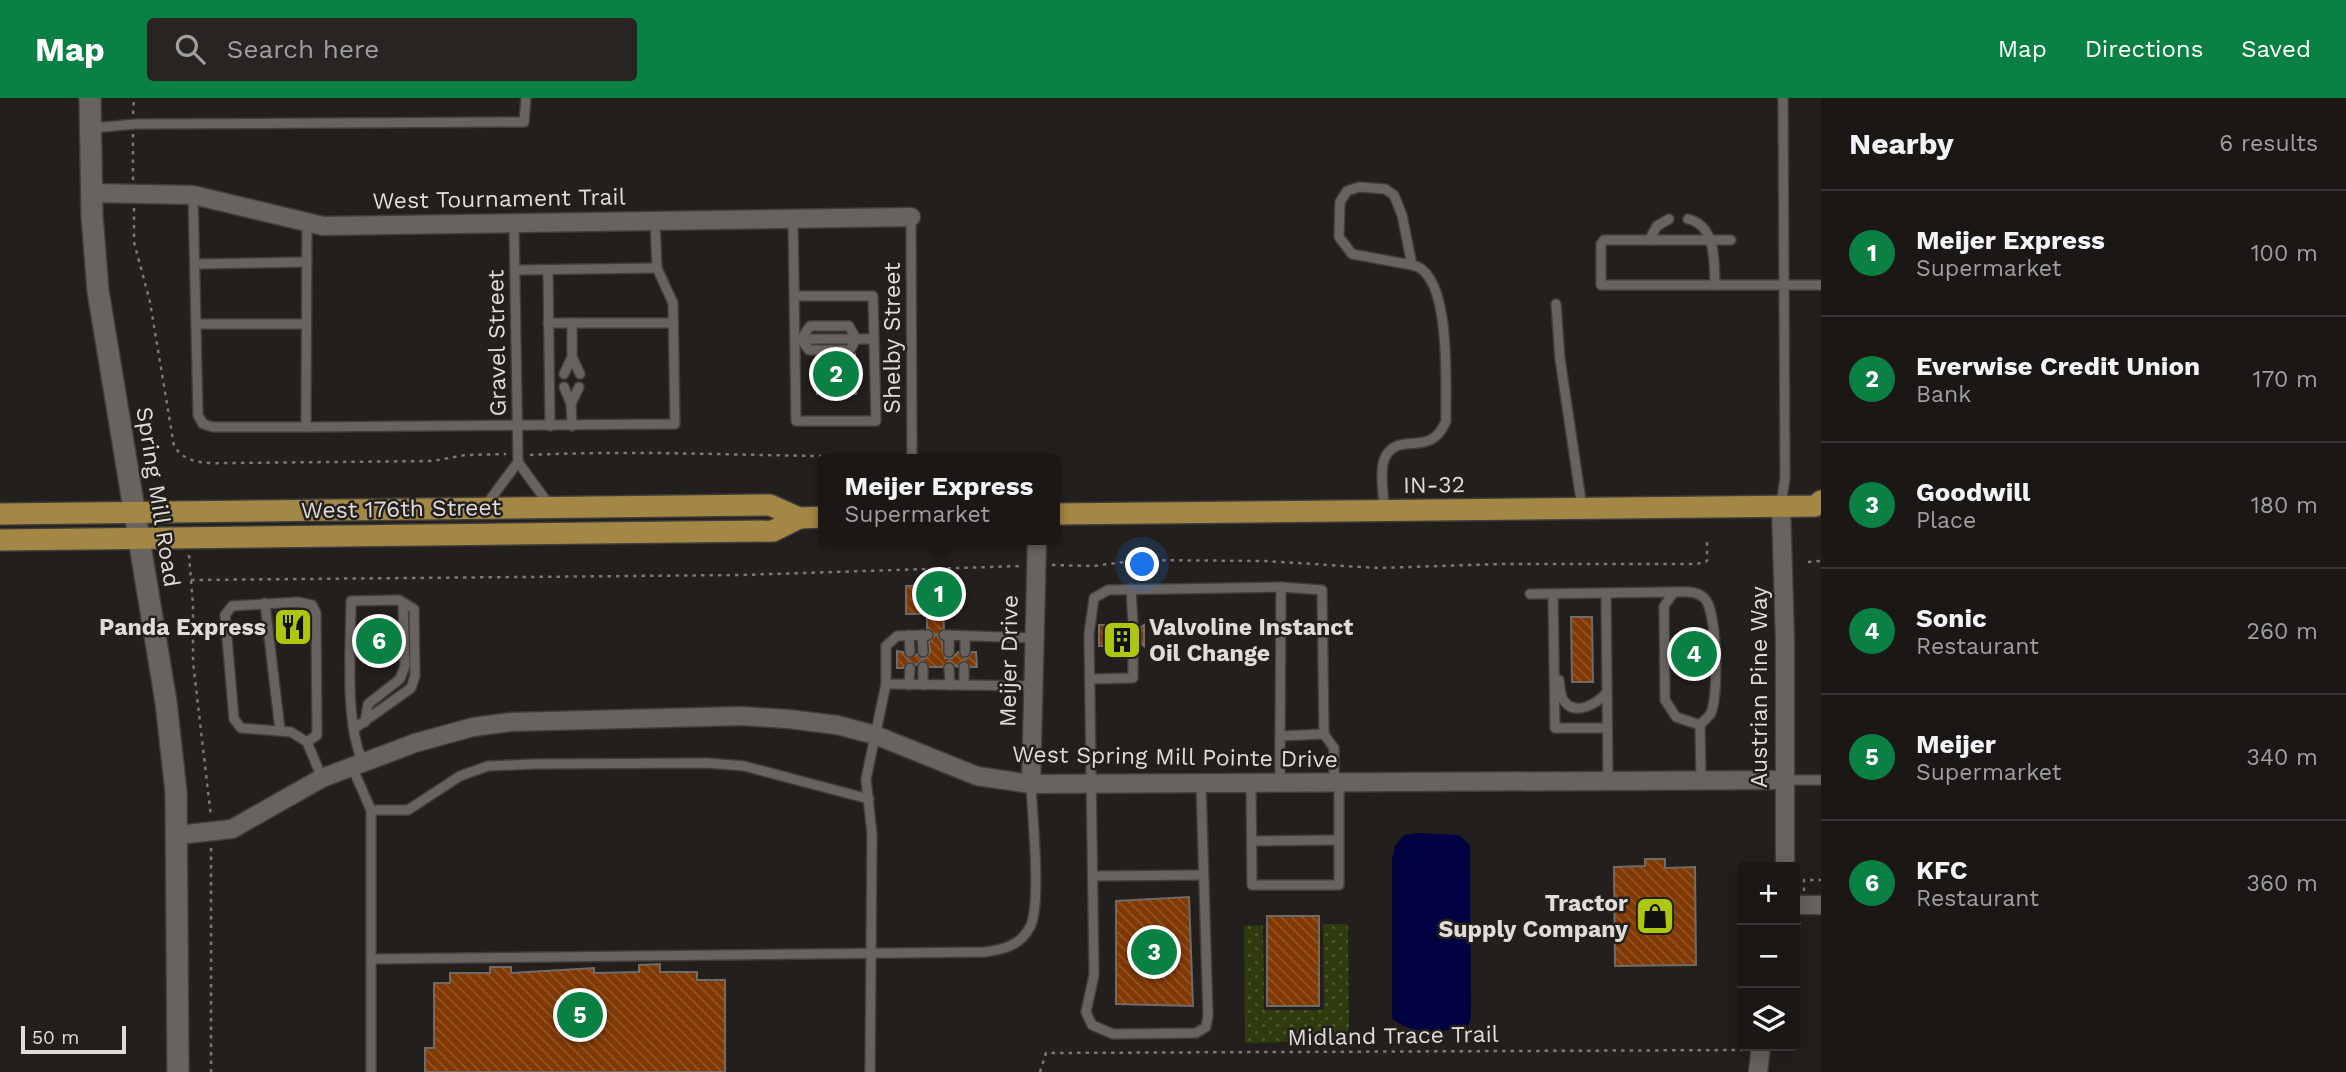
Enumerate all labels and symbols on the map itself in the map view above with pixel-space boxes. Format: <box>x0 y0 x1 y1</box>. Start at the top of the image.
street label: West Tournament Trail <box>372 183 626 215</box>
street label: Shelby Street <box>879 262 906 414</box>
street label: Gravel Street <box>482 269 512 417</box>
pin: 2 <box>813 348 859 400</box>
street label: Spring Mill Road <box>130 405 186 589</box>
street label: IN-32 <box>1403 471 1465 499</box>
street label: West 176th Street <box>301 494 502 524</box>
your location <box>1125 547 1159 581</box>
pin: 1 <box>916 568 962 620</box>
street label: Austrian Pine Way <box>1746 586 1773 788</box>
street label: Meijer Drive <box>994 595 1024 727</box>
restaurant icon: Panda Express <box>272 606 314 648</box>
place label: Panda Express <box>99 614 266 641</box>
place label: Valvoline Instanct Oil Change <box>1149 614 1353 667</box>
pin: 6 <box>356 615 402 667</box>
building icon: Valvoline Instanct Oil Change <box>1101 619 1143 661</box>
pin: 4 <box>1671 628 1717 680</box>
street label: West Spring Mill Pointe Drive <box>1012 741 1338 773</box>
place label: Tractor Supply Company <box>1439 890 1628 943</box>
shop icon: Tractor Supply Company <box>1634 895 1676 937</box>
pin: 3 <box>1131 926 1177 978</box>
pin: 5 <box>557 989 603 1041</box>
street label: Midland Trace Trail <box>1287 1021 1499 1051</box>
scale bar <box>21 1023 126 1055</box>

